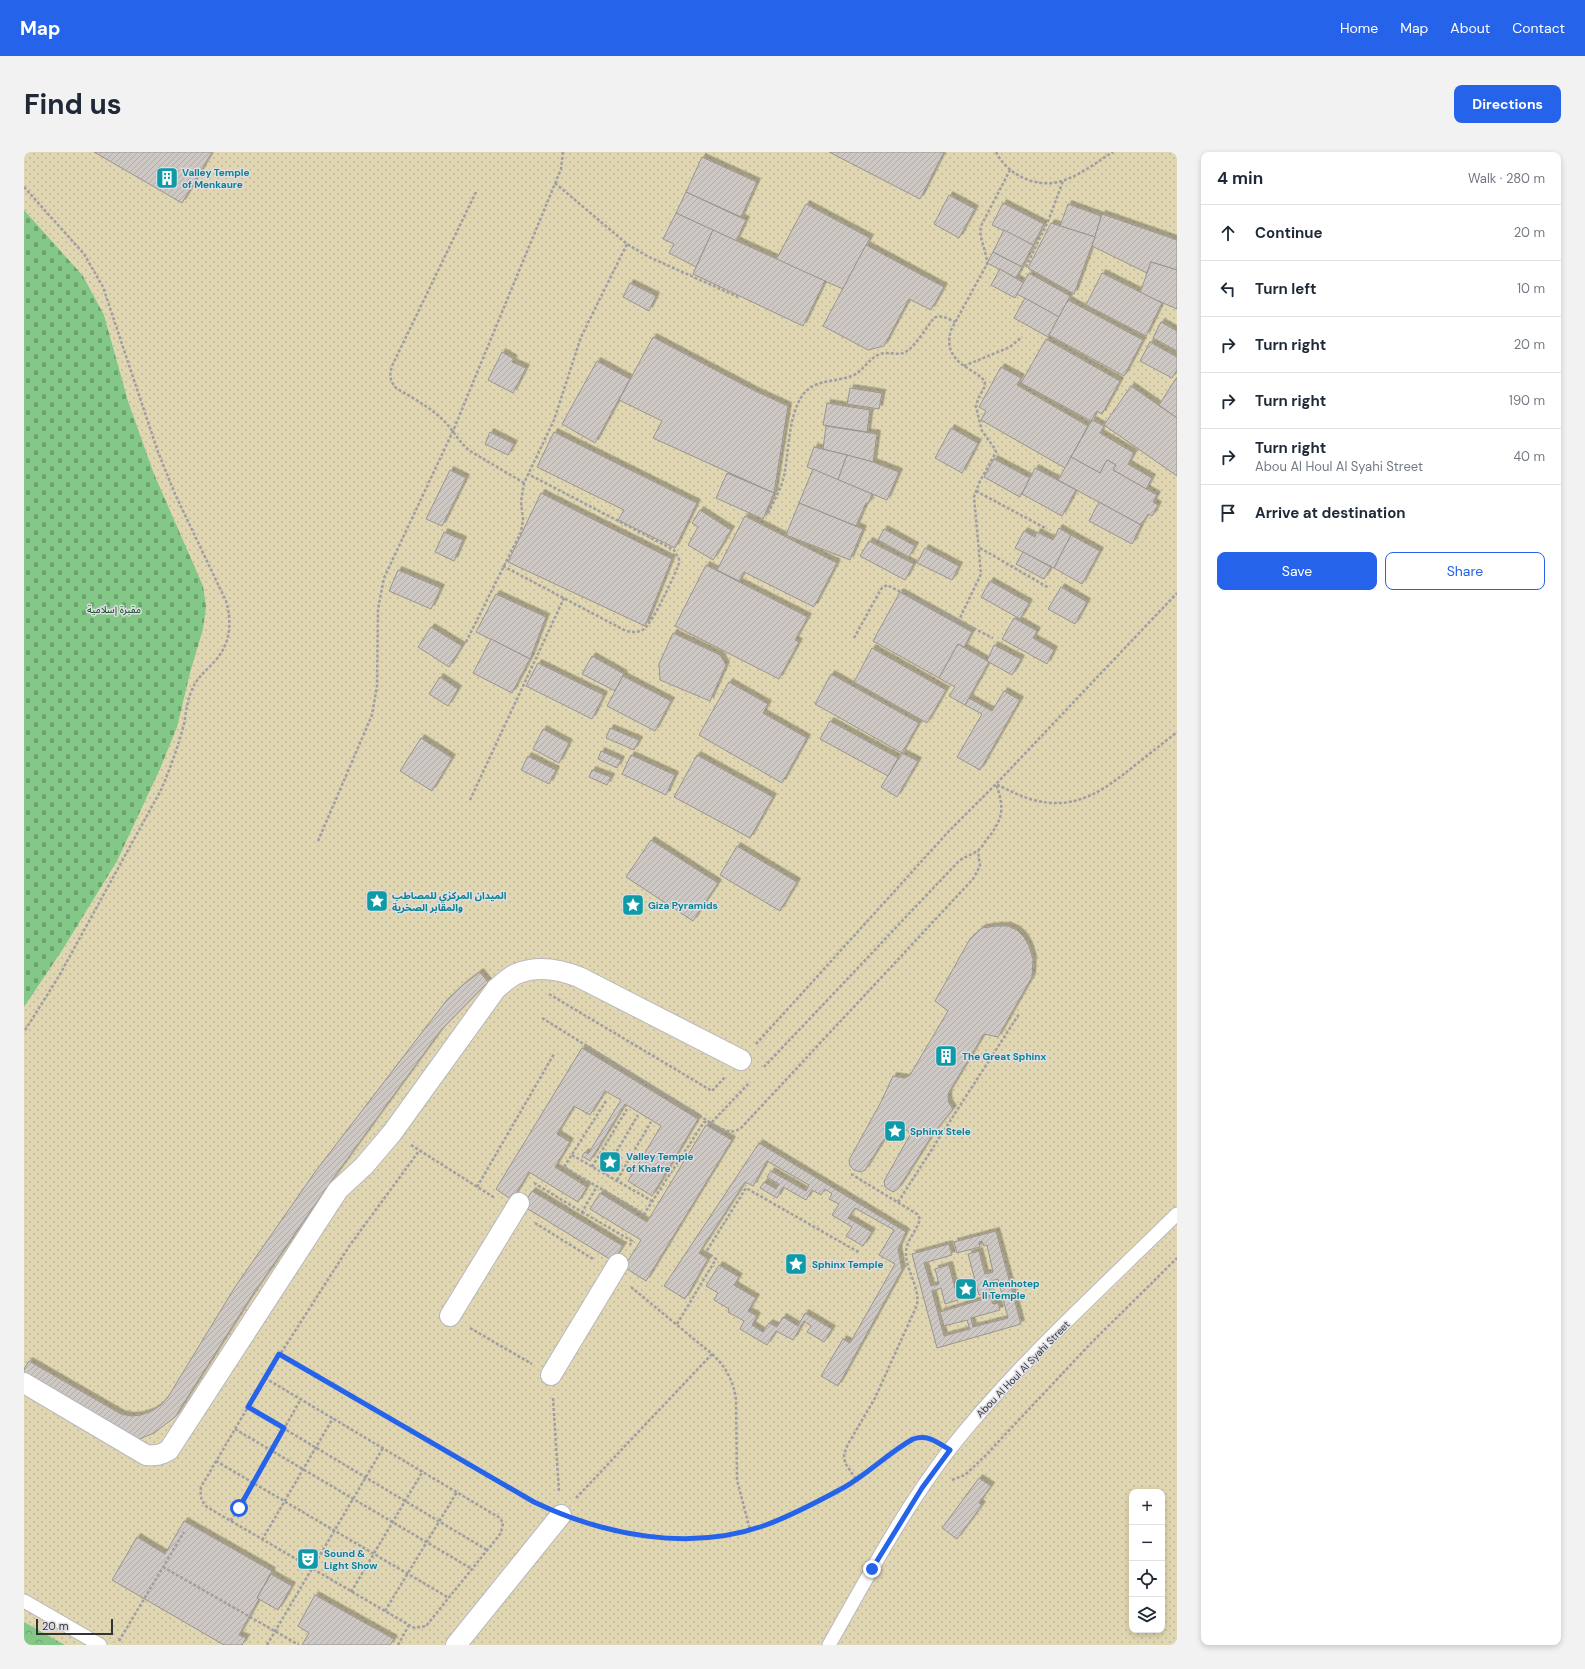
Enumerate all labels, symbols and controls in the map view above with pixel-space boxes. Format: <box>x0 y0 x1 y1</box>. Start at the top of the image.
text: Map <box>20 16 60 41</box>
text: Home <box>1340 19 1378 37</box>
text: Map <box>1400 19 1428 37</box>
text: About <box>1450 19 1490 37</box>
text: Contact <box>1512 19 1565 37</box>
button: Directions <box>1454 85 1561 123</box>
text: Find us <box>24 86 122 123</box>
building icon: Valley Temple of Menkaure <box>154 165 180 191</box>
place label: Valley Temple of Menkaure <box>182 166 250 191</box>
text: 4 min <box>1217 167 1263 189</box>
text: Walk · 280 m <box>1468 170 1545 187</box>
icon: ahead <box>1217 222 1239 244</box>
text: Continue <box>1255 223 1323 243</box>
text: 20 m <box>1514 224 1545 241</box>
icon: left <box>1217 278 1239 300</box>
text: Turn left <box>1255 279 1316 299</box>
text: 10 m <box>1517 280 1545 297</box>
icon: right <box>1217 334 1239 356</box>
text: Turn right <box>1255 335 1326 355</box>
text: 20 m <box>1514 336 1545 353</box>
icon: right <box>1217 390 1239 412</box>
text: Turn right <box>1255 391 1326 411</box>
text: 190 m <box>1509 392 1545 409</box>
text: Turn right <box>1255 438 1326 458</box>
icon: right <box>1217 446 1239 468</box>
text: 40 m <box>1513 448 1545 465</box>
text: Abou Al Houl Al Syahi Street <box>1255 458 1423 475</box>
icon: arrive <box>1217 502 1239 524</box>
text: Arrive at destination <box>1255 503 1406 523</box>
button: Save <box>1217 552 1377 590</box>
button: Share <box>1385 552 1545 590</box>
park label: مقبرة إسلامية <box>87 603 141 616</box>
place icon: الميدان المركزي للمصاطب والمقابر الصخرية <box>364 888 390 914</box>
place label: الميدان المركزي للمصاطب والمقابر الصخرية <box>392 889 507 914</box>
place icon: Giza Pyramids <box>620 892 646 918</box>
place label: Giza Pyramids <box>648 899 718 912</box>
building icon: The Great Sphinx <box>933 1043 959 1069</box>
place label: The Great Sphinx <box>962 1050 1046 1063</box>
place icon: Sphinx Stele <box>882 1118 908 1144</box>
place label: Sphinx Stele <box>910 1125 971 1138</box>
place icon: Valley Temple of Khafre <box>597 1149 623 1175</box>
place label: Valley Temple of Khafre <box>626 1150 694 1175</box>
place icon: Sphinx Temple <box>783 1251 809 1277</box>
place label: Sphinx Temple <box>812 1258 883 1271</box>
place icon: Amenhotep II Temple <box>953 1276 979 1302</box>
place label: Amenhotep II Temple <box>982 1277 1040 1302</box>
street label: Abou Al Houl Al Syahi Street <box>973 1318 1073 1420</box>
map controls <box>1129 1489 1165 1633</box>
button: + <box>1129 1489 1165 1525</box>
route start <box>230 1499 248 1517</box>
button: − <box>1129 1525 1165 1561</box>
theatre icon: Sound & Light Show <box>295 1546 321 1572</box>
place label: Sound & Light Show <box>324 1547 378 1572</box>
route end <box>863 1560 881 1578</box>
button: locate <box>1129 1561 1165 1597</box>
button: layers <box>1129 1597 1165 1633</box>
scale bar <box>36 1617 113 1636</box>
text: 20 m <box>42 1619 68 1633</box>

